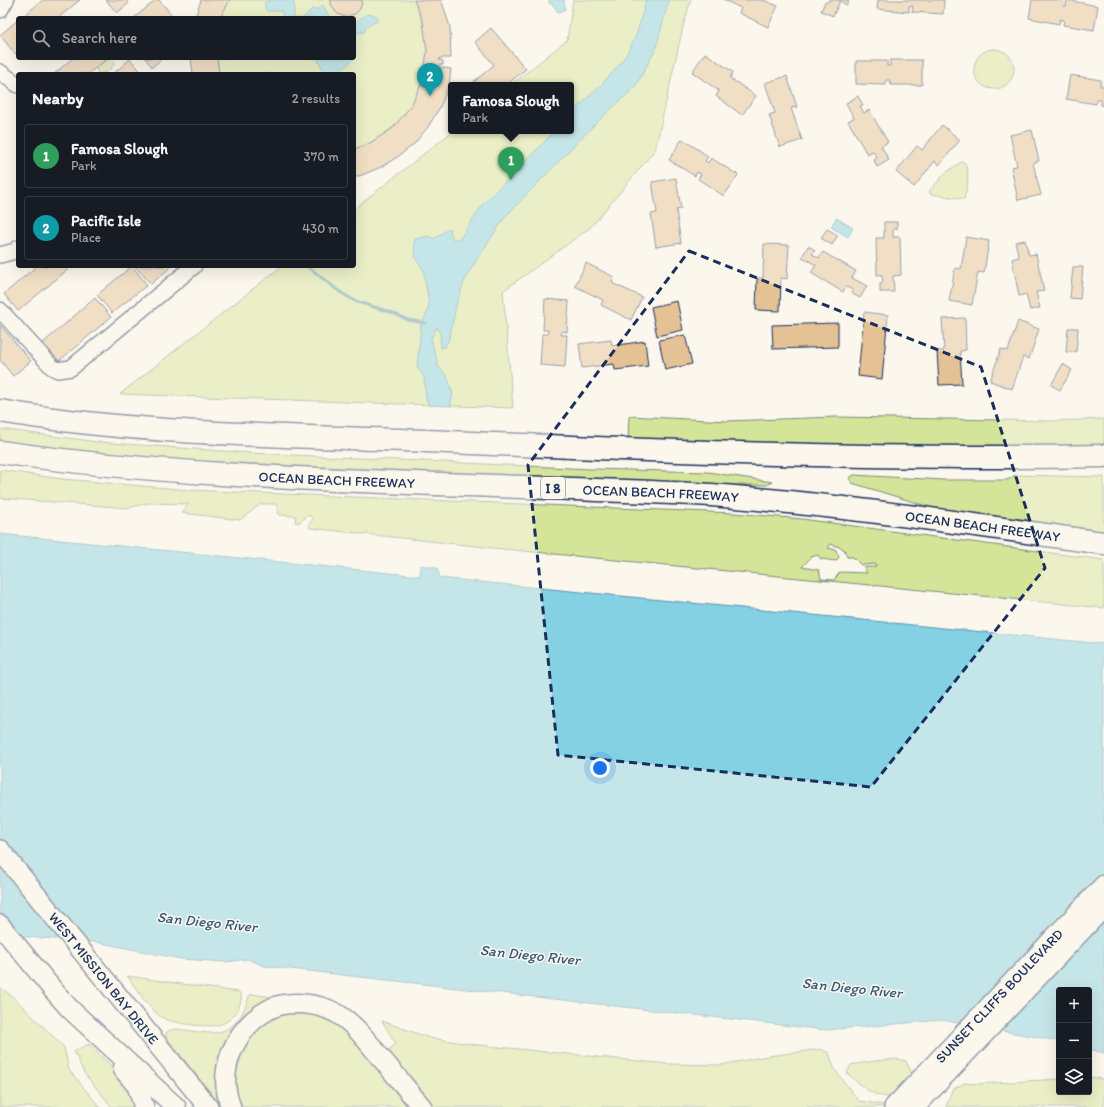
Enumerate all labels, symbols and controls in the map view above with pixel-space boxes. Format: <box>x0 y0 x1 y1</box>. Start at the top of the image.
search box <box>16 16 356 60</box>
icon: search <box>30 27 52 49</box>
text: Search here <box>62 29 137 47</box>
pin: 2 <box>417 63 443 96</box>
popup <box>448 82 574 134</box>
text: Nearby <box>32 88 84 108</box>
text: 2 results <box>292 91 340 106</box>
text: Famosa Slough <box>463 92 559 110</box>
text: Park <box>463 110 488 125</box>
text: Famosa Slough <box>71 140 168 158</box>
pin: 1 <box>498 147 524 180</box>
text: 1 <box>43 149 49 164</box>
text: 370 m <box>304 149 339 164</box>
text: Park <box>71 158 97 173</box>
text: Pacific Isle <box>71 212 141 230</box>
text: 2 <box>43 221 49 236</box>
text: 430 m <box>302 221 339 236</box>
text: Place <box>71 230 101 245</box>
street label: OCEAN BEACH FREEWAY <box>258 468 415 492</box>
road number: I 8 <box>541 477 565 499</box>
street label: OCEAN BEACH FREEWAY <box>582 481 739 506</box>
street label: OCEAN BEACH FREEWAY <box>904 507 1061 545</box>
your location <box>590 758 610 778</box>
water label: San Diego River <box>156 908 260 936</box>
street label: WEST MISSION BAY DRIVE <box>45 909 163 1048</box>
street label: SUNSET CLIFFS BOULEVARD <box>932 925 1067 1066</box>
water label: San Diego River <box>479 941 583 969</box>
water label: San Diego River <box>801 974 905 1002</box>
map controls <box>1056 987 1092 1095</box>
button: + <box>1056 987 1092 1023</box>
button: − <box>1056 1023 1092 1059</box>
button: layers <box>1056 1059 1092 1095</box>

